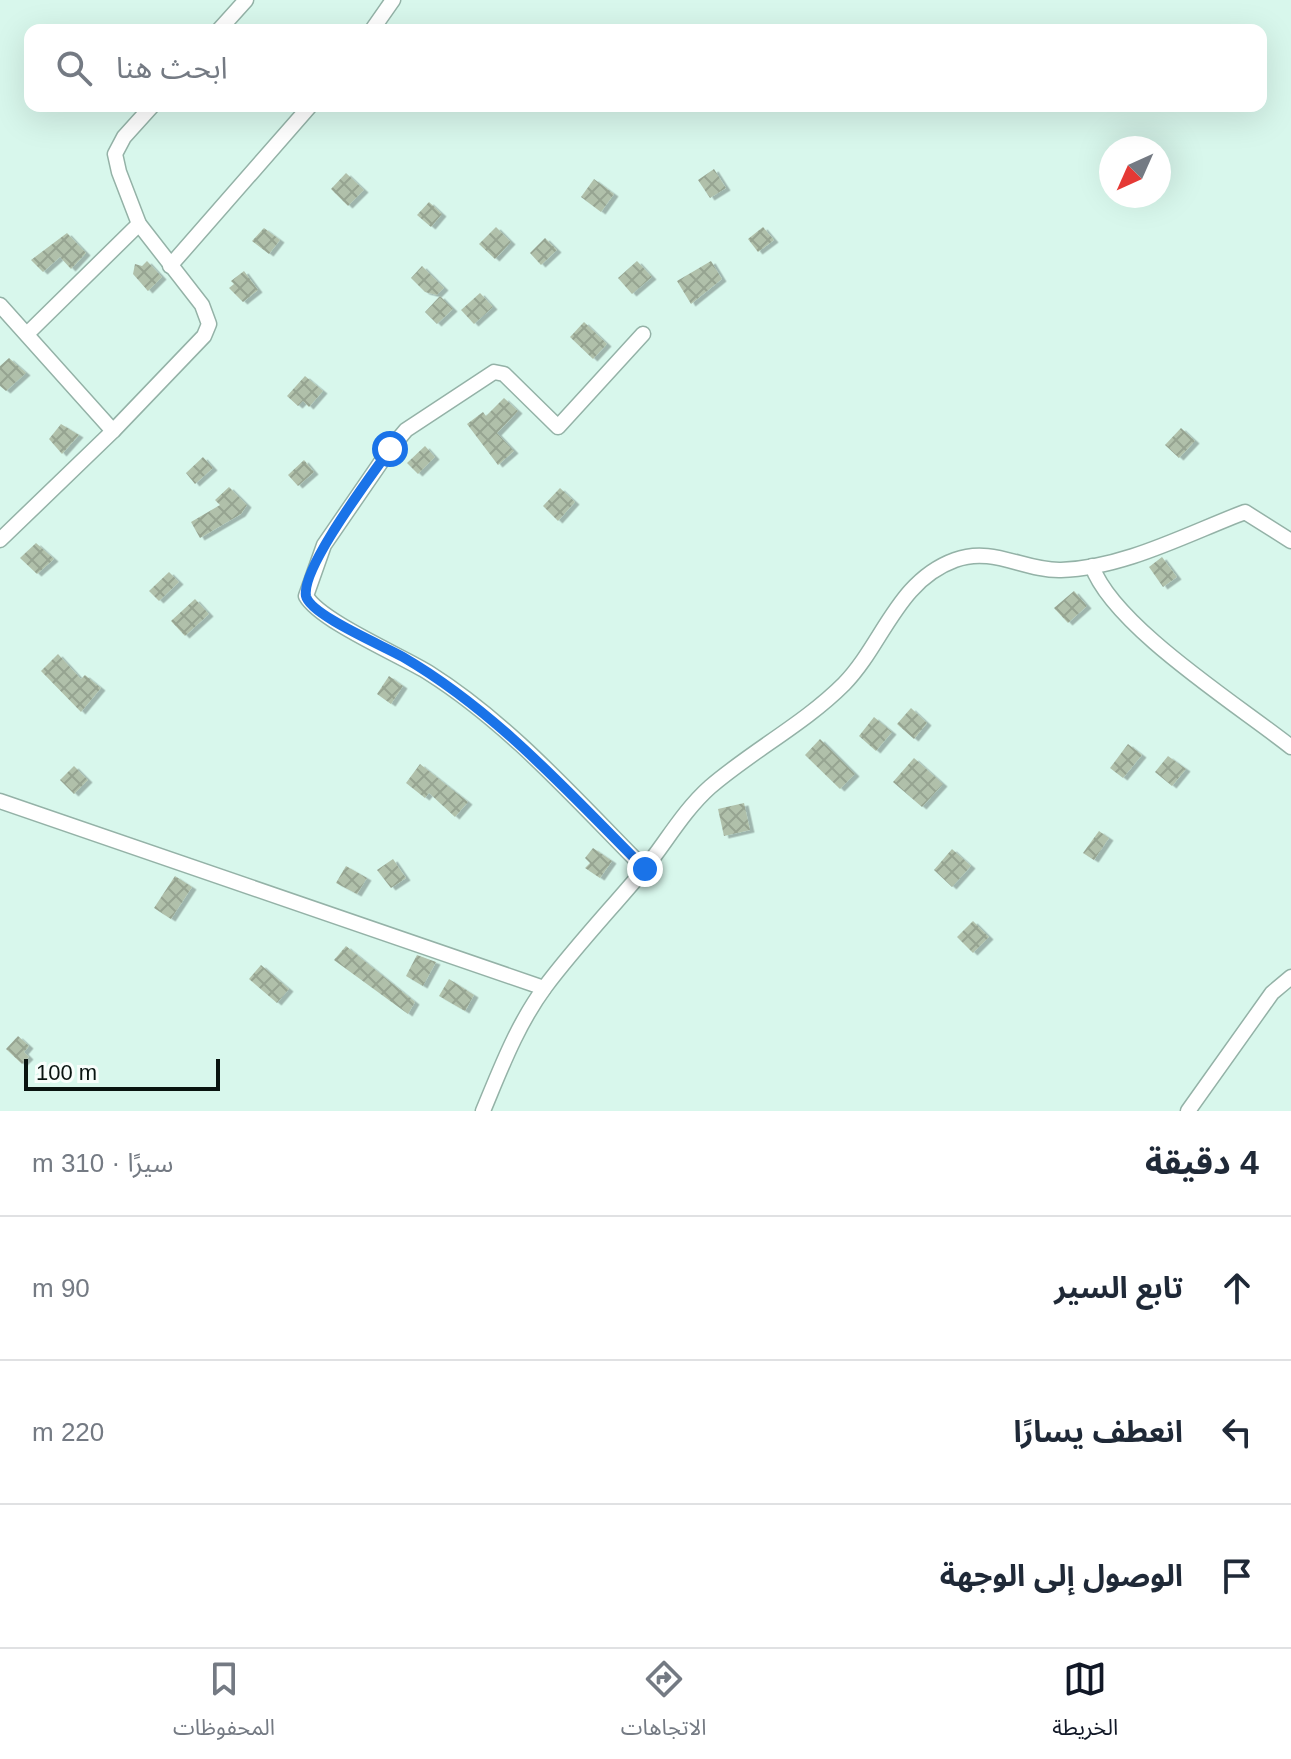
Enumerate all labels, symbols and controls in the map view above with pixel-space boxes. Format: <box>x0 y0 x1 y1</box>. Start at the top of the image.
search box <box>24 24 1267 112</box>
icon: search <box>52 46 96 90</box>
text: ابحث هنا <box>116 51 228 84</box>
north arrow <box>1099 136 1171 208</box>
route start <box>372 431 408 467</box>
route end <box>627 851 663 887</box>
scale bar <box>24 1055 220 1091</box>
text: 100 m <box>36 1060 97 1085</box>
text: 4 دقيقة <box>1145 1143 1259 1181</box>
text: سيرًا · 310 m <box>32 1148 173 1178</box>
icon: ahead <box>1215 1266 1259 1310</box>
text: تابع السير <box>1054 1271 1183 1304</box>
text: 90 m <box>32 1273 90 1303</box>
icon: left <box>1215 1410 1259 1454</box>
text: انعطف يسارًا <box>1014 1415 1183 1448</box>
text: 220 m <box>32 1417 104 1447</box>
icon: arrive <box>1215 1554 1259 1598</box>
text: الوصول إلى الوجهة <box>940 1559 1183 1592</box>
tab: المحفوظات <box>173 1657 275 1751</box>
tab: الاتجاهات <box>621 1657 707 1751</box>
tab: الخريطة <box>1052 1657 1118 1751</box>

